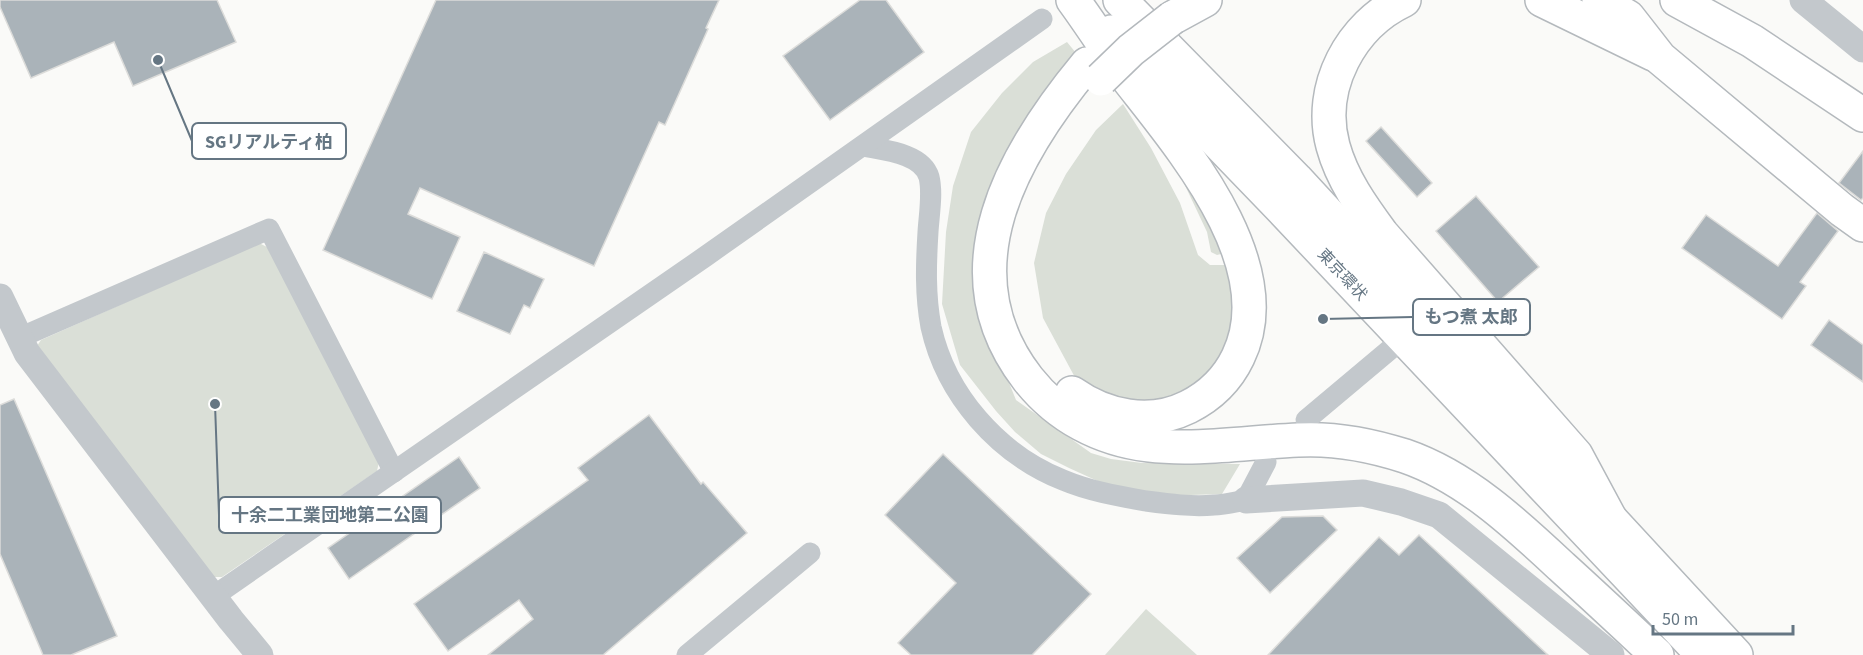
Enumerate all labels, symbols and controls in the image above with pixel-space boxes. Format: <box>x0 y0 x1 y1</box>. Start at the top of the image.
callout: SGリアルティ柏 <box>192 123 346 159</box>
text: SGリアルティ柏 <box>205 130 333 155</box>
street label: 東京環状 <box>1312 244 1372 306</box>
callout: もつ煮 太郎 <box>1413 299 1530 335</box>
text: もつ煮 太郎 <box>1425 305 1517 330</box>
callout: 十余二工業団地第二公園 <box>219 497 441 533</box>
text: 十余二工業団地第二公園 <box>231 503 429 528</box>
scale bar <box>1653 598 1792 636</box>
text: 50 m <box>1662 607 1698 632</box>

